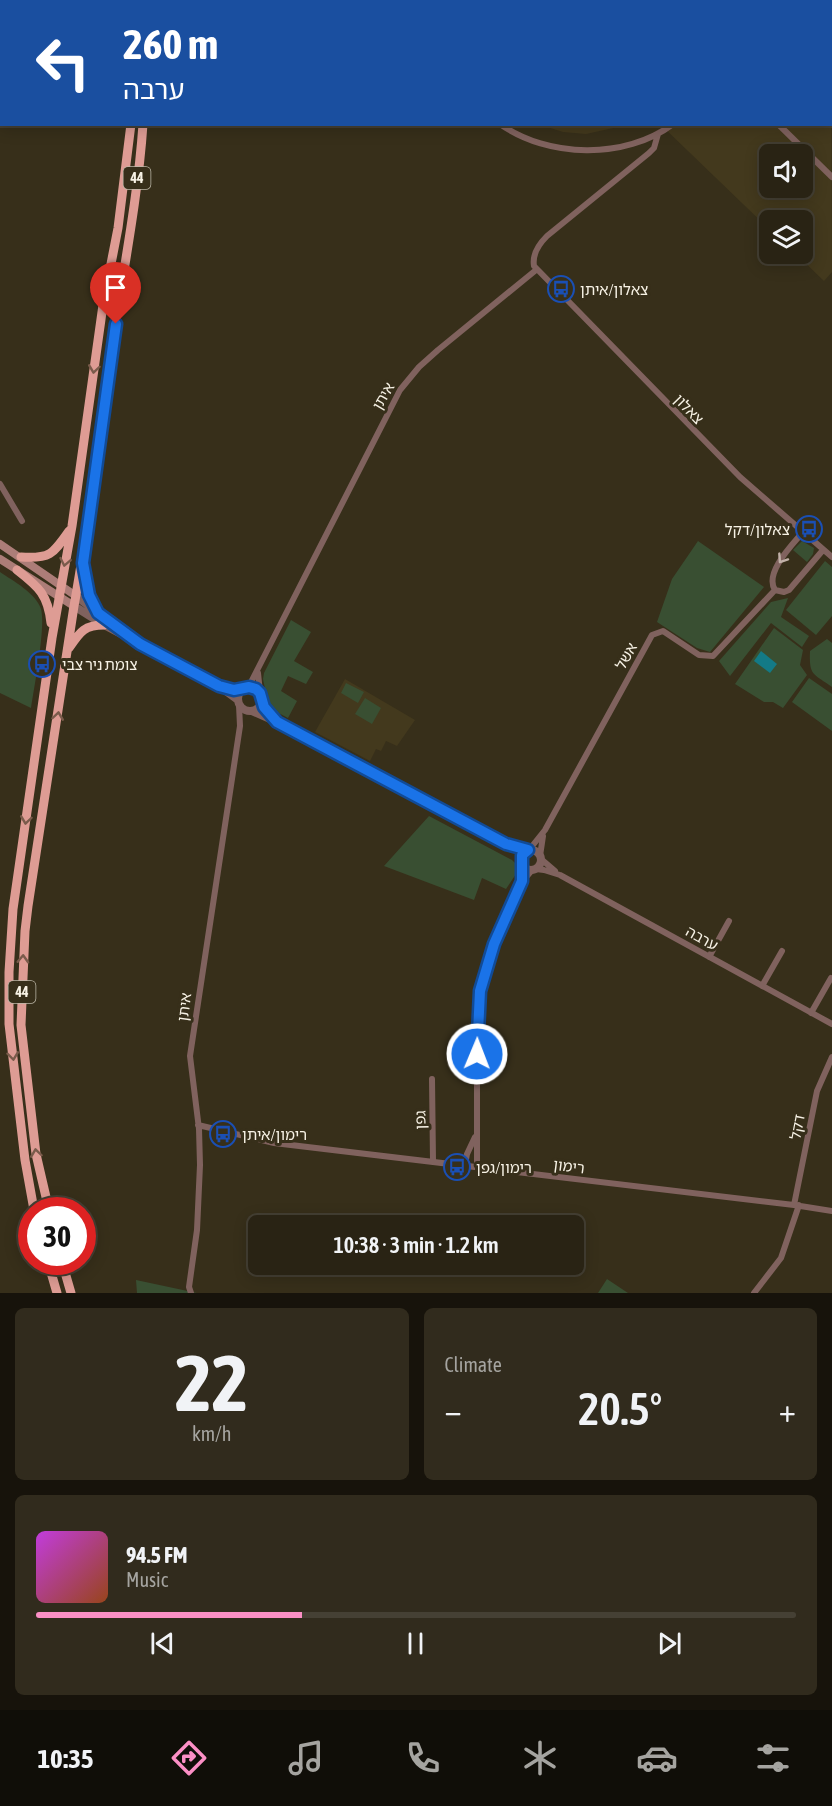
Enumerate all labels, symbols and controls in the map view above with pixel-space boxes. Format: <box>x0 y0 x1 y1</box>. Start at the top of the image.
text: 260 m <box>123 20 218 68</box>
icon: left <box>24 24 102 102</box>
text: ערבה <box>123 74 184 105</box>
map controls <box>759 144 813 264</box>
button: sound <box>759 144 813 198</box>
road number: 44 <box>124 167 150 189</box>
button: layers <box>759 210 813 264</box>
pin <box>90 262 141 324</box>
icon: arrive <box>99 271 132 304</box>
bus stop icon: צאלון/איתן <box>546 274 576 304</box>
place label: צאלון/איתן <box>580 281 648 298</box>
one-way arrow <box>89 364 101 373</box>
street label: איתן <box>369 379 397 413</box>
street label: צאלון <box>671 391 707 427</box>
bus stop icon: צאלון/דקל <box>794 514 824 544</box>
place label: צאלון/דקל <box>725 521 790 538</box>
one-way arrow <box>778 553 789 564</box>
one-way arrow <box>59 556 72 566</box>
street label: אשל <box>612 640 640 672</box>
bus stop icon: צומת ניר צבי <box>27 649 57 679</box>
place label: צומת ניר צבי <box>62 656 138 673</box>
one-way arrow <box>51 711 63 720</box>
one-way arrow <box>21 816 33 825</box>
street label: ערבה <box>683 922 721 954</box>
one-way arrow <box>17 955 30 964</box>
road number: 44 <box>8 981 36 1003</box>
street label: איתן <box>174 992 194 1022</box>
position arrow <box>445 1022 509 1086</box>
one-way arrow <box>6 1051 19 1060</box>
street label: גפן <box>411 1110 429 1130</box>
street label: דקל <box>786 1113 808 1141</box>
bus stop icon: רימון/איתן <box>208 1119 238 1149</box>
place label: רימון/איתן <box>242 1126 307 1143</box>
one-way arrow <box>30 1149 42 1158</box>
bus stop icon: רימון/גפן <box>442 1152 472 1182</box>
street label: רימון <box>552 1156 586 1176</box>
place label: רימון/גפן <box>476 1159 532 1176</box>
speed limit sign: 30 <box>18 1197 96 1275</box>
text: 10:38 · 3 min · 1.2 km <box>333 1232 499 1258</box>
text: 22 <box>175 1338 248 1428</box>
text: Climate <box>445 1353 502 1376</box>
text: 20.5° <box>578 1383 662 1435</box>
text: − <box>445 1391 462 1429</box>
text: + <box>779 1391 796 1429</box>
text: km/h <box>192 1422 232 1445</box>
text: 94.5 FM <box>126 1542 188 1568</box>
text: Music <box>126 1568 168 1591</box>
icon: previous <box>146 1627 179 1660</box>
icon: pause <box>399 1627 432 1660</box>
icon: next <box>653 1627 686 1660</box>
icon: directions <box>168 1737 210 1779</box>
icon: music <box>285 1737 327 1779</box>
icon: phone <box>402 1737 444 1779</box>
icon: climate <box>519 1737 561 1779</box>
icon: car <box>636 1737 678 1779</box>
icon: filters <box>752 1737 794 1779</box>
text: 10:35 <box>37 1743 94 1774</box>

